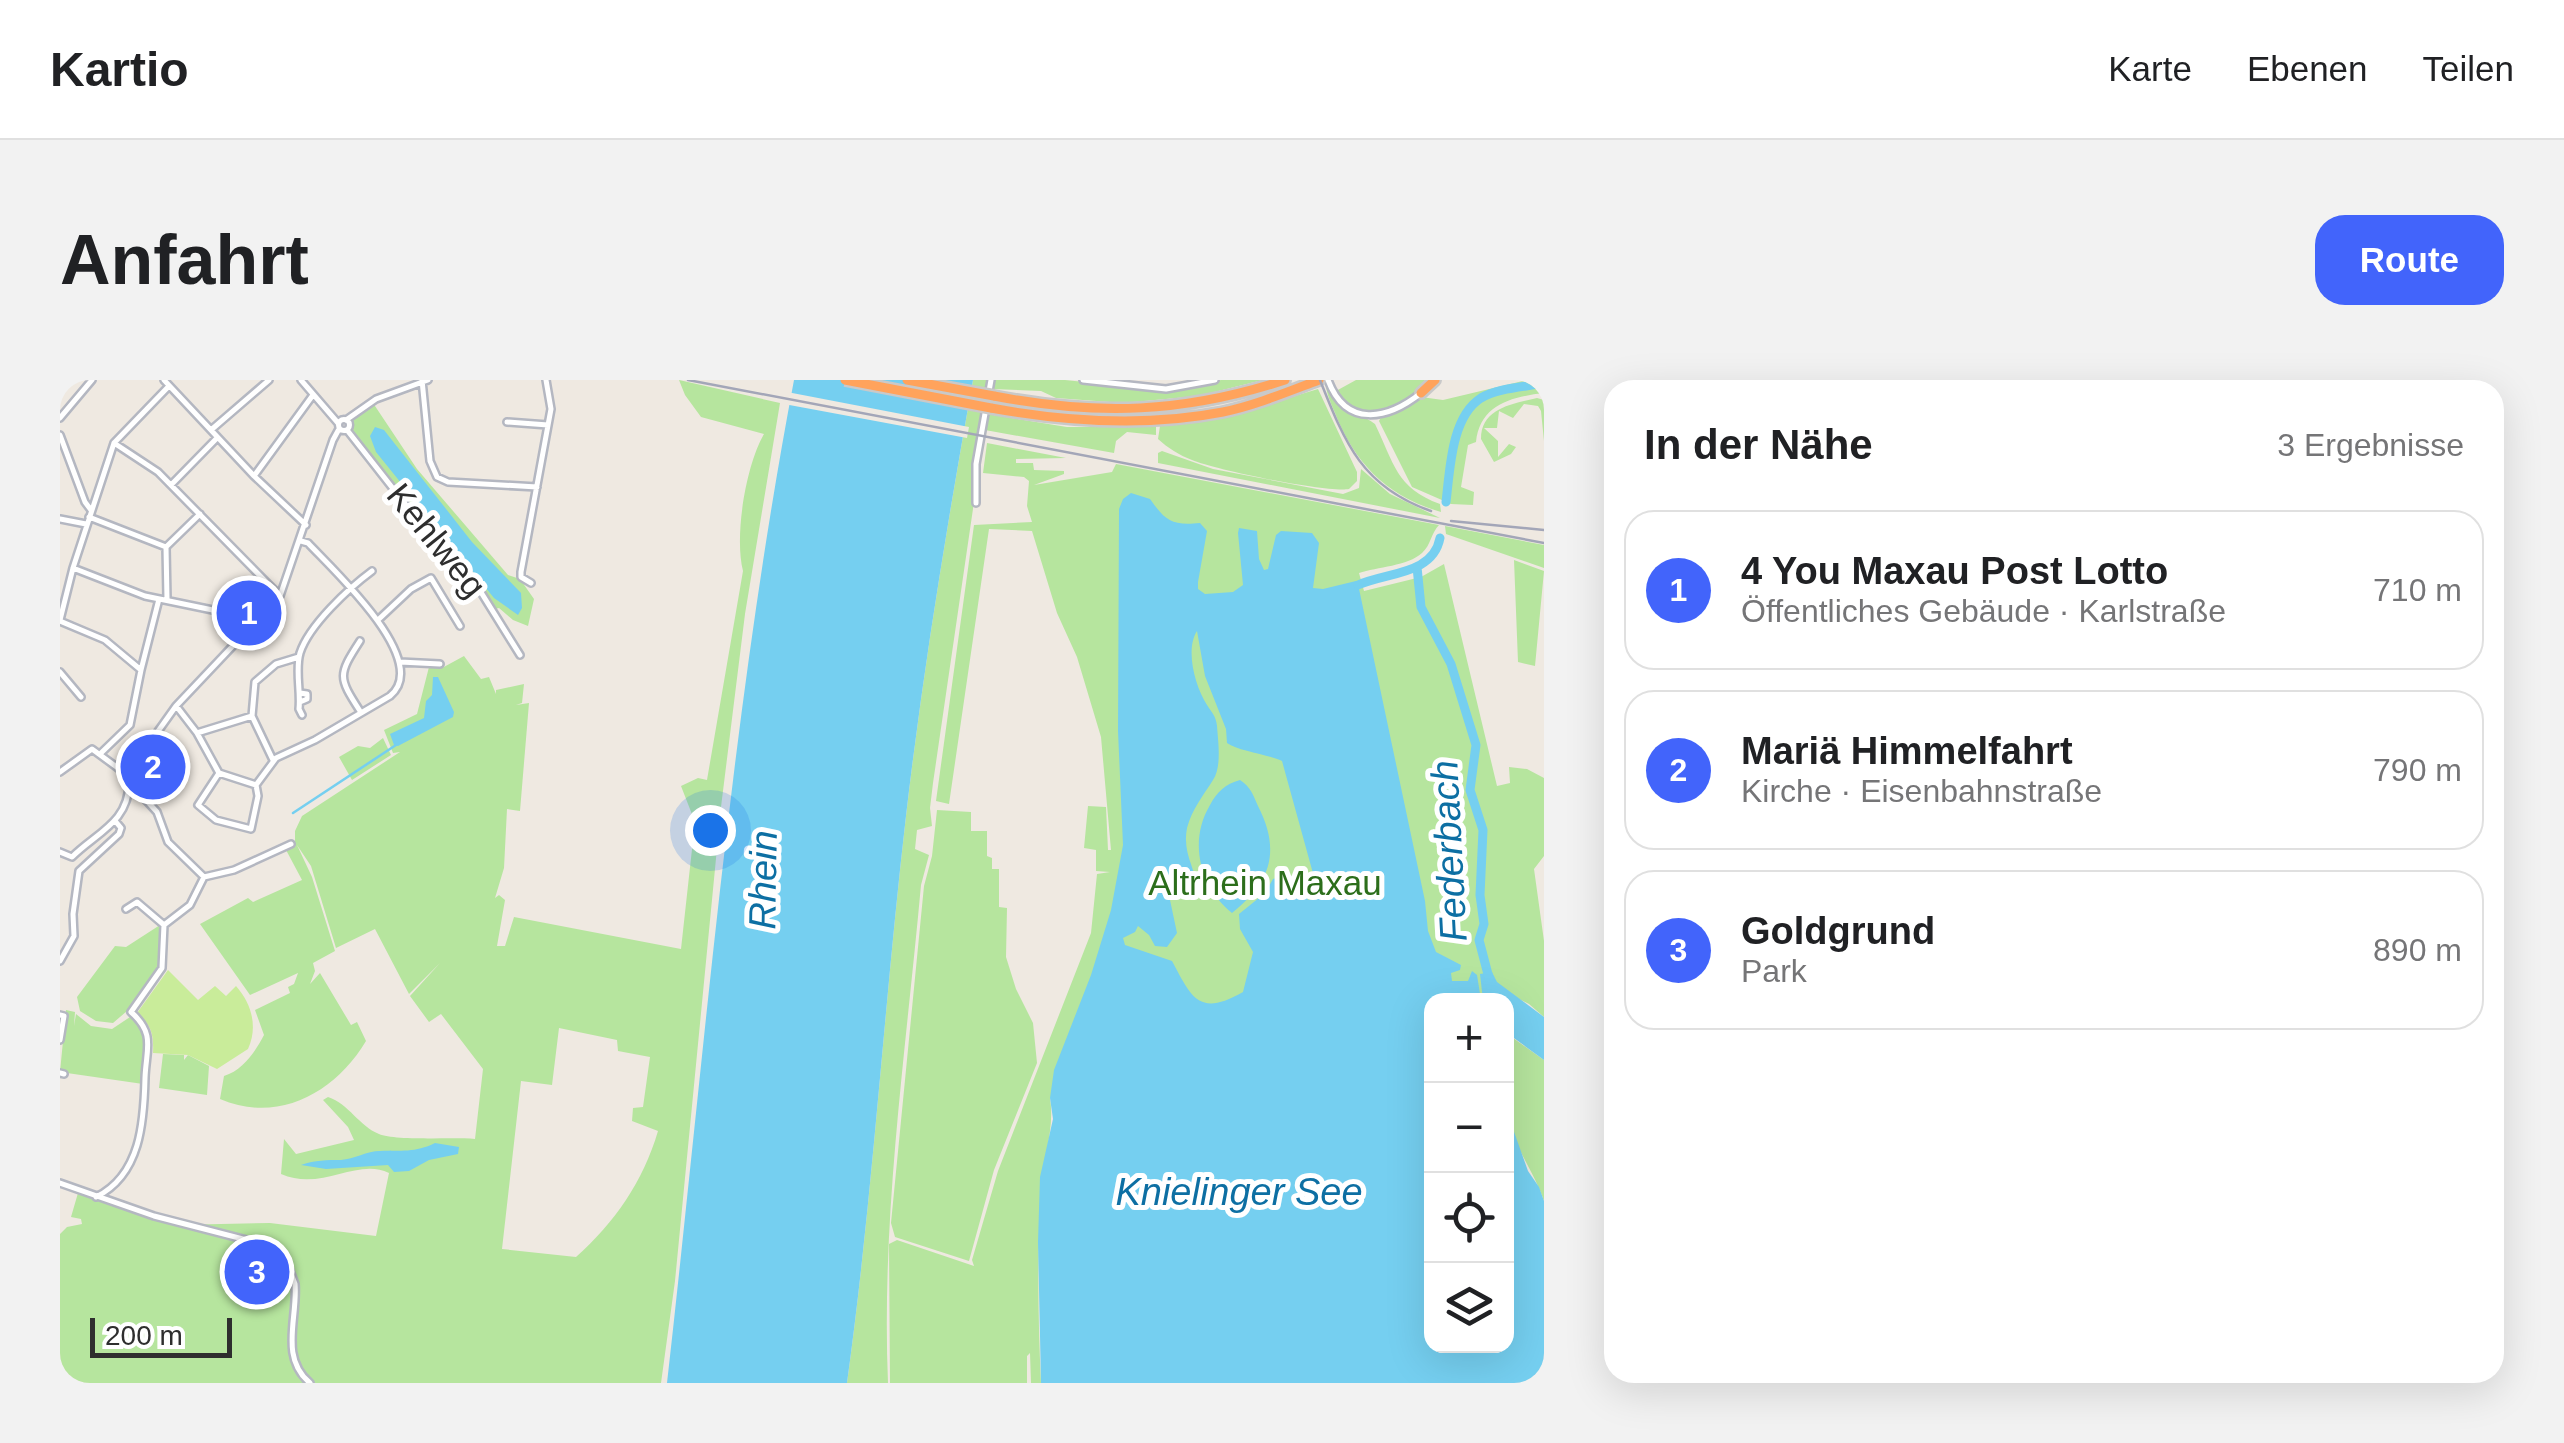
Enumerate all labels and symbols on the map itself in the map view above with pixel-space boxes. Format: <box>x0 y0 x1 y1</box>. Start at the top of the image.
street label: Kehlweg <box>380 476 494 604</box>
pin: 1 <box>216 576 282 650</box>
pin: 2 <box>121 730 186 804</box>
water label: Federbach <box>1423 759 1475 943</box>
your location <box>685 805 736 856</box>
water label: Rhein <box>741 830 785 930</box>
park label: Altrhein Maxau <box>1148 863 1382 902</box>
water label: Knielinger See <box>1115 1171 1363 1213</box>
pin: 3 <box>224 1234 290 1310</box>
scale bar <box>90 1313 232 1358</box>

